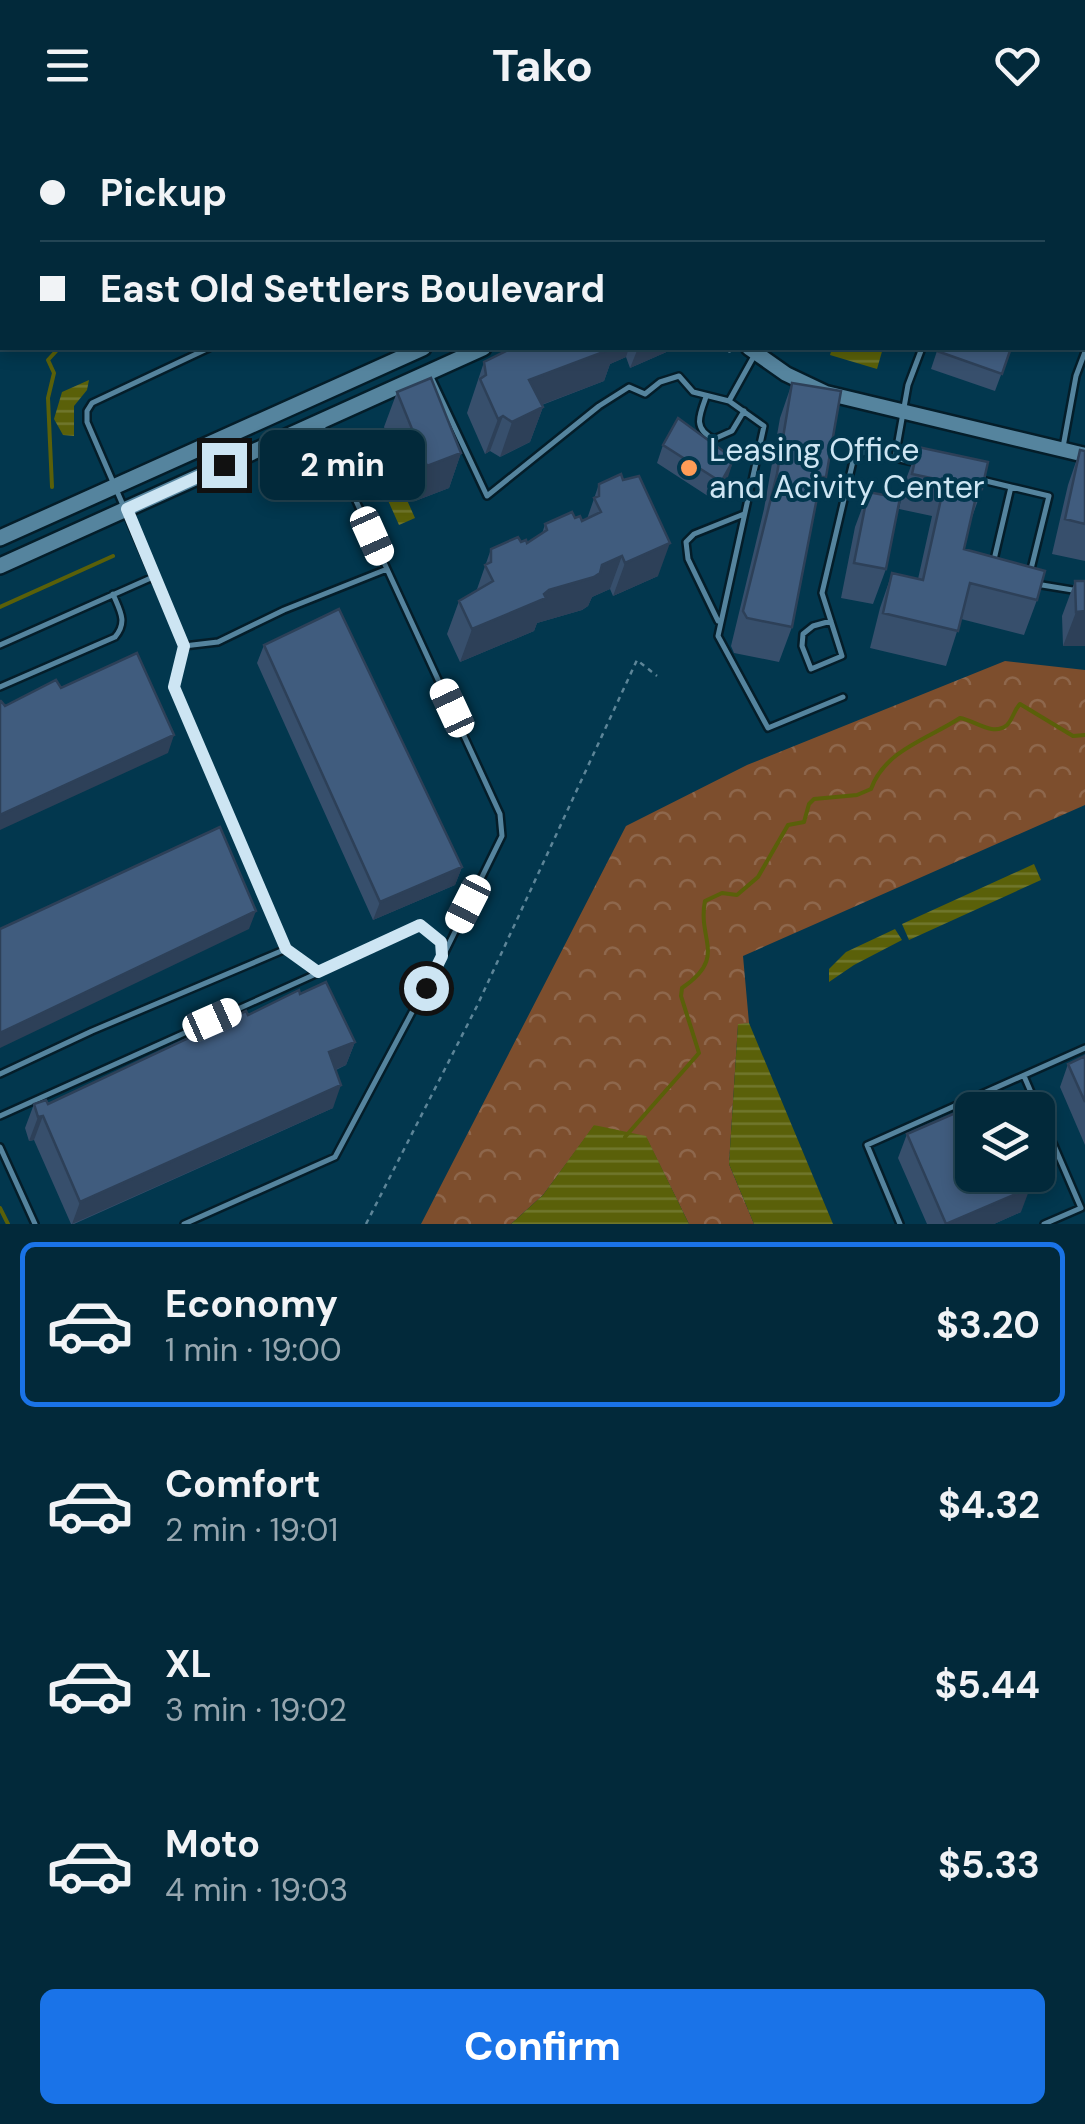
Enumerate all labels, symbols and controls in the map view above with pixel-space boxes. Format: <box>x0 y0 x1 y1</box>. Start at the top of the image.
text: Tako <box>492 36 593 95</box>
icon: menu <box>40 38 95 93</box>
icon: heart <box>990 38 1045 93</box>
text: Pickup <box>100 168 227 218</box>
text: East Old Settlers Boulevard <box>100 264 605 314</box>
place label: Leasing Office and Acivity Center <box>709 429 985 508</box>
callout: 2 min <box>259 430 424 500</box>
route end <box>202 443 247 488</box>
text: 2 min <box>300 444 385 486</box>
marker: Leasing Office and Acivity Center <box>678 457 700 479</box>
car <box>346 502 398 570</box>
car <box>426 674 478 742</box>
car <box>441 870 495 938</box>
route start <box>404 966 449 1011</box>
car <box>178 994 246 1046</box>
map controls <box>955 1092 1055 1192</box>
button: layers <box>955 1092 1055 1192</box>
text: Economy <box>165 1279 338 1329</box>
icon: car <box>45 1280 135 1370</box>
text: $3.20 <box>936 1300 1040 1350</box>
text: 1 min · 19:00 <box>165 1329 342 1371</box>
text: Comfort <box>165 1459 321 1509</box>
icon: car <box>45 1460 135 1550</box>
text: $4.32 <box>938 1480 1040 1530</box>
text: 2 min · 19:01 <box>165 1509 338 1551</box>
text: XL <box>165 1639 212 1689</box>
icon: car <box>45 1640 135 1730</box>
text: $5.44 <box>934 1660 1040 1710</box>
text: 3 min · 19:02 <box>165 1689 347 1731</box>
text: Moto <box>165 1819 260 1869</box>
icon: car <box>45 1820 135 1910</box>
text: $5.33 <box>938 1840 1040 1890</box>
text: 4 min · 19:03 <box>165 1869 348 1911</box>
button: Confirm <box>40 1989 1045 2104</box>

